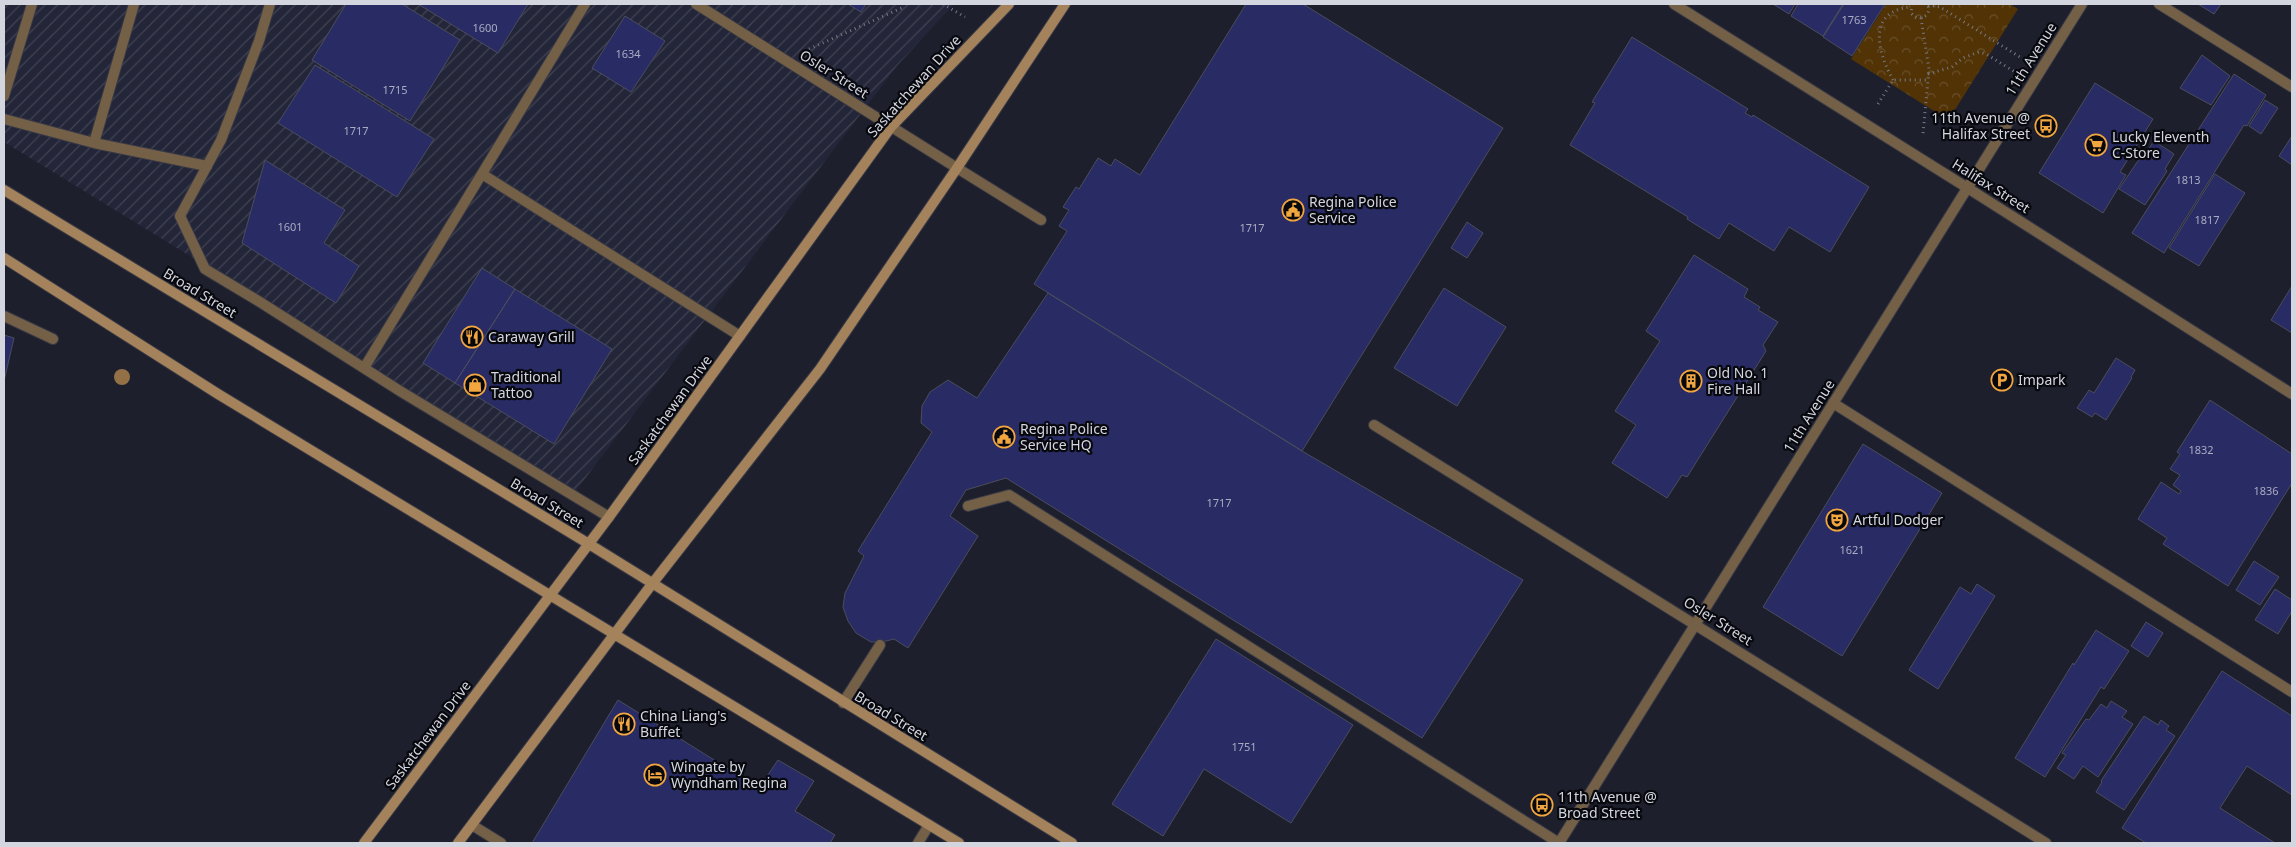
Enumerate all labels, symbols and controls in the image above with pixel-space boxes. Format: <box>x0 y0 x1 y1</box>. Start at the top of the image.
house number: 1763 <box>1841 12 1867 27</box>
street label: 11th Avenue <box>2001 19 2061 99</box>
house number: 1600 <box>472 20 498 35</box>
street label: Saskatchewan Drive <box>863 30 965 141</box>
street label: Osler Street <box>796 45 872 102</box>
house number: 1634 <box>615 46 641 61</box>
house number: 1715 <box>382 82 408 97</box>
place label: 11th Avenue @ Halifax Street <box>1931 108 2030 143</box>
bus stop icon: 11th Avenue @ Halifax Street <box>2034 114 2058 138</box>
house number: 1717 <box>343 123 369 138</box>
place label: Lucky Eleventh C-Store <box>2112 127 2209 162</box>
supermarket icon: Lucky Eleventh C-Store <box>2084 133 2108 157</box>
street label: Halifax Street <box>1949 154 2034 217</box>
house number: 1813 <box>2175 172 2201 187</box>
place label: Regina Police Service <box>1309 192 1397 227</box>
public building icon: Regina Police Service <box>1281 198 1305 222</box>
house number: 1817 <box>2194 212 2220 227</box>
house number: 1601 <box>277 219 303 234</box>
house number: 1717 <box>1239 220 1265 235</box>
street label: Broad Street <box>160 263 240 322</box>
restaurant icon: Caraway Grill <box>460 325 484 349</box>
place label: Caraway Grill <box>488 327 575 346</box>
street label: Saskatchewan Drive <box>623 351 716 468</box>
place label: Old No. 1 Fire Hall <box>1707 363 1768 398</box>
place label: Traditional Tattoo <box>491 367 561 402</box>
parking icon: Impark <box>1990 368 2014 392</box>
building icon: Old No. 1 Fire Hall <box>1679 369 1703 393</box>
place label: Impark <box>2018 370 2066 389</box>
shop icon: Traditional Tattoo <box>463 373 487 397</box>
street label: 11th Avenue <box>1779 376 1839 456</box>
place label: Regina Police Service HQ <box>1020 419 1108 454</box>
public building icon: Regina Police Service HQ <box>992 425 1016 449</box>
house number: 1832 <box>2188 442 2214 457</box>
street label: Broad Street <box>507 473 587 532</box>
house number: 1836 <box>2253 483 2279 498</box>
house number: 1717 <box>1206 495 1232 510</box>
theatre icon: Artful Dodger <box>1825 508 1849 532</box>
place label: Artful Dodger <box>1853 510 1943 529</box>
house number: 1621 <box>1839 542 1865 557</box>
street label: Osler Street <box>1680 592 1756 649</box>
street label: Saskatchewan Drive <box>380 676 475 793</box>
street label: Broad Street <box>851 686 931 745</box>
place label: China Liang's Buffet <box>640 706 727 741</box>
restaurant icon: China Liang's Buffet <box>612 712 636 736</box>
house number: 1751 <box>1231 739 1257 754</box>
place label: Wingate by Wyndham Regina <box>671 757 787 792</box>
hotel icon: Wingate by Wyndham Regina <box>643 763 667 787</box>
place label: 11th Avenue @ Broad Street <box>1558 787 1657 822</box>
bus stop icon: 11th Avenue @ Broad Street <box>1530 793 1554 817</box>

